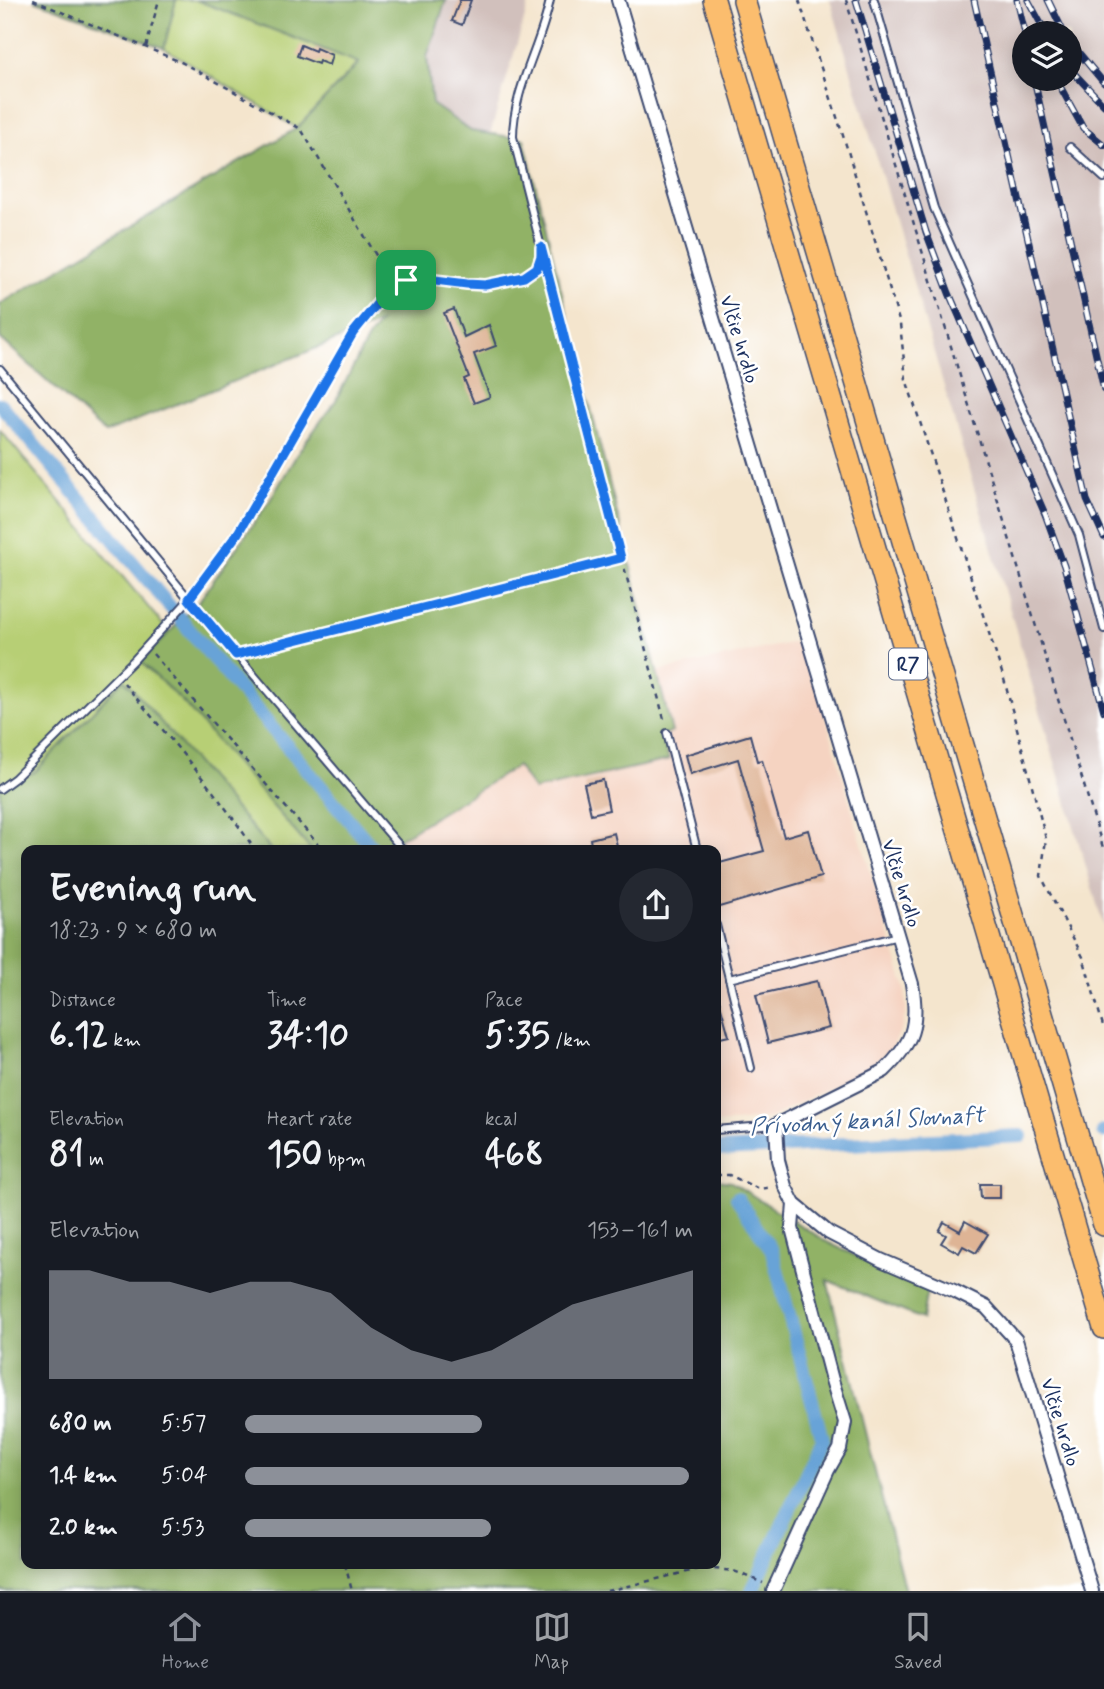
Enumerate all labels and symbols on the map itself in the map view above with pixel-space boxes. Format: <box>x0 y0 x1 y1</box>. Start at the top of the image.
pin <box>376 250 436 310</box>
street label: Vlčie hrdlo <box>712 292 766 387</box>
road number: R7 <box>889 649 927 680</box>
street label: Vlčie hrdlo <box>874 836 928 931</box>
water label: Prívodný kanál Slovnaft <box>749 1101 988 1143</box>
street label: Vlčie hrdlo <box>1033 1375 1087 1470</box>

